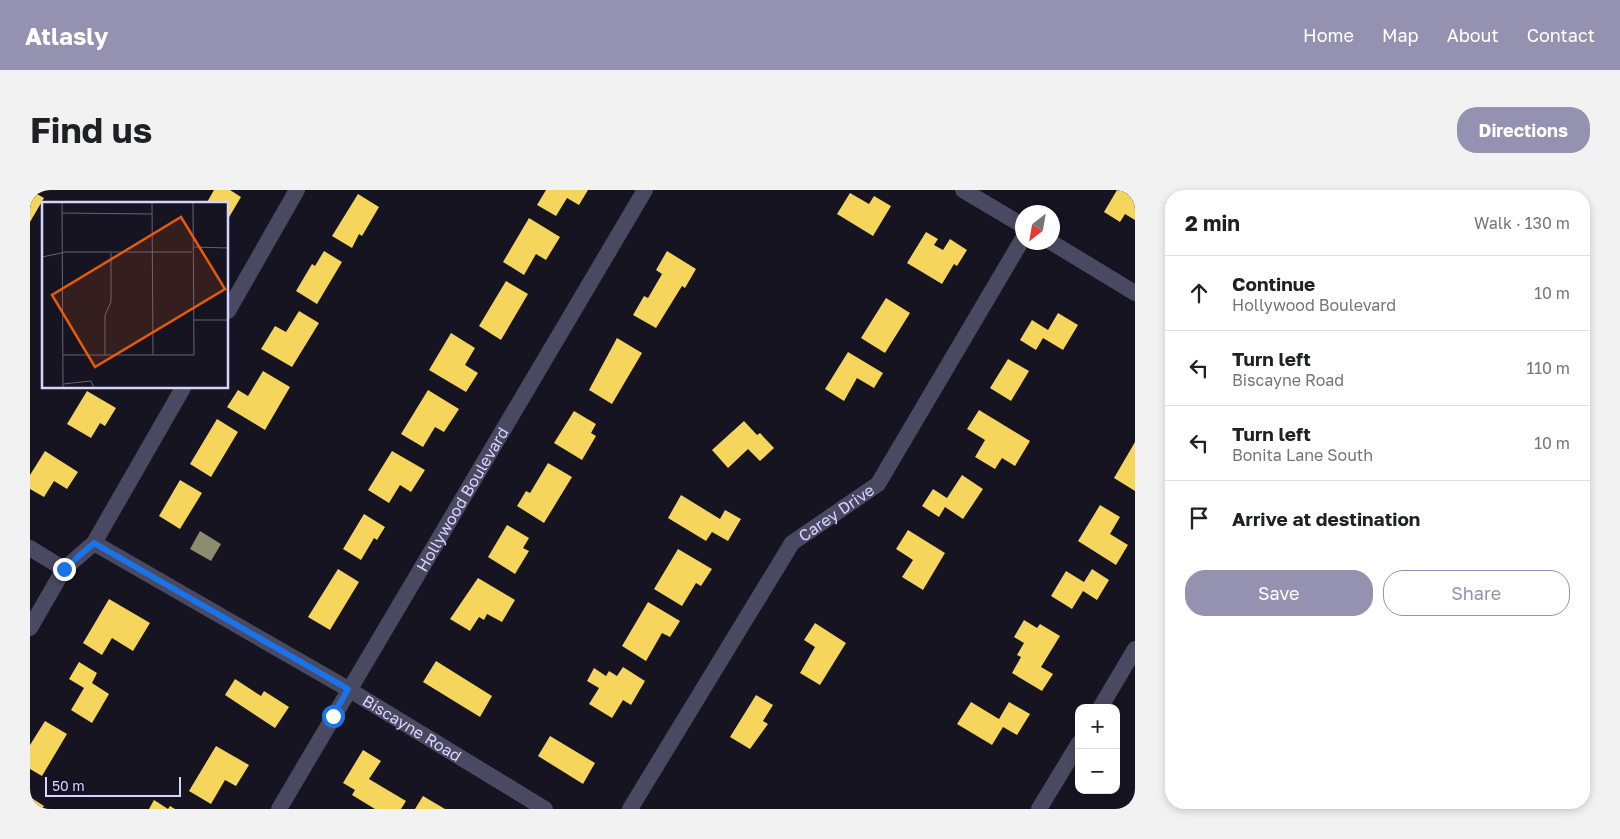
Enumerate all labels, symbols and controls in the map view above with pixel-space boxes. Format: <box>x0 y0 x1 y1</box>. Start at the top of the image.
text: Atlasly <box>25 21 108 50</box>
text: Home <box>1303 24 1354 46</box>
text: Map <box>1382 24 1419 46</box>
text: About <box>1447 24 1499 46</box>
text: Contact <box>1527 24 1595 46</box>
button: Directions <box>1457 107 1590 153</box>
text: Find us <box>30 109 152 151</box>
inset map <box>42 202 229 389</box>
north arrow <box>1015 205 1060 250</box>
text: 2 min <box>1185 210 1240 236</box>
text: Walk · 130 m <box>1474 213 1570 233</box>
text: Continue <box>1232 272 1315 295</box>
icon: ahead <box>1185 279 1213 307</box>
text: 10 m <box>1534 283 1570 303</box>
text: Hollywood Boulevard <box>1232 295 1396 315</box>
text: Turn left <box>1232 347 1311 370</box>
icon: left <box>1185 354 1213 382</box>
text: 110 m <box>1526 358 1570 378</box>
text: Biscayne Road <box>1232 370 1344 390</box>
text: Turn left <box>1232 422 1311 445</box>
street label: Hollywood Boulevard <box>412 423 513 575</box>
icon: left <box>1185 429 1213 457</box>
text: 10 m <box>1534 433 1570 453</box>
text: Bonita Lane South <box>1232 445 1373 465</box>
street label: Carey Drive <box>794 480 878 546</box>
icon: arrive <box>1185 504 1213 532</box>
text: Arrive at destination <box>1232 507 1420 530</box>
route end <box>53 558 76 581</box>
button: Save <box>1185 570 1373 616</box>
button: Share <box>1383 570 1570 616</box>
street label: Biscayne Road <box>359 690 465 766</box>
map controls <box>1075 704 1120 794</box>
button: + <box>1075 704 1120 749</box>
route start <box>322 705 345 728</box>
button: − <box>1075 749 1120 794</box>
scale bar <box>45 774 181 797</box>
text: 50 m <box>52 777 85 794</box>

